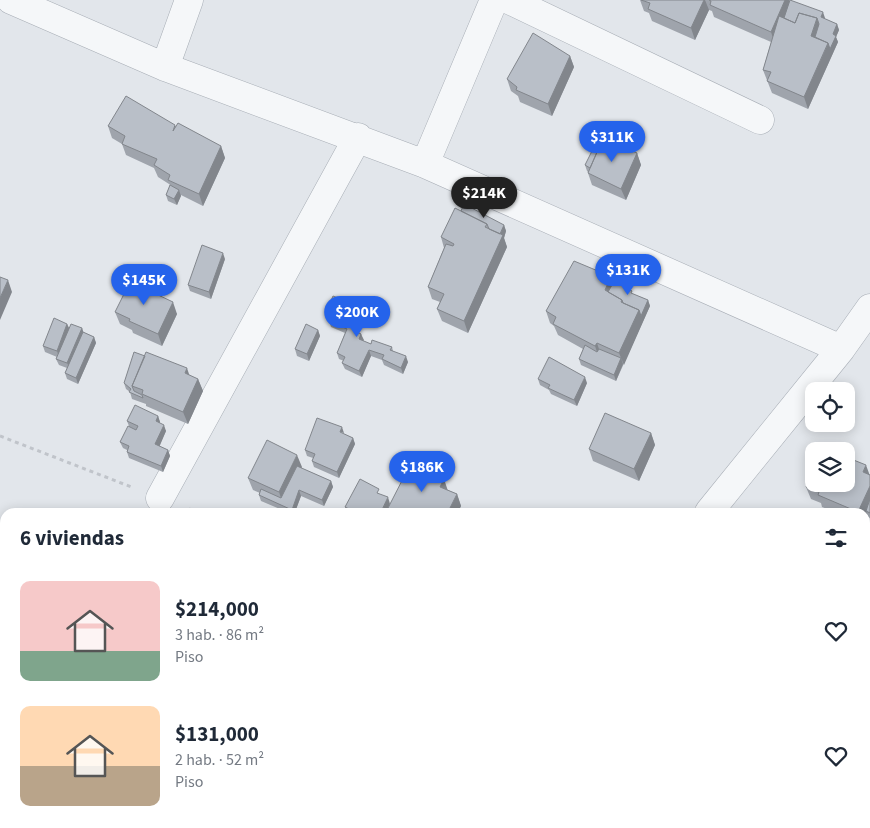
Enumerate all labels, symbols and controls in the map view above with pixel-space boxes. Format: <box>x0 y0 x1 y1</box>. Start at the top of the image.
pin: $311K <box>577 120 647 163</box>
text: $311K <box>590 126 634 148</box>
pin: $214K <box>449 176 519 219</box>
text: $214K <box>462 182 506 204</box>
pin: $131K <box>593 254 663 296</box>
text: $131K <box>606 259 650 281</box>
pin: $145K <box>109 264 179 306</box>
text: $145K <box>122 269 166 291</box>
pin: $200K <box>322 296 392 338</box>
text: $200K <box>335 301 379 323</box>
map controls <box>805 382 855 492</box>
button: locate <box>805 382 855 432</box>
button: layers <box>805 442 855 492</box>
pin: $186K <box>387 450 457 493</box>
text: $186K <box>400 456 444 478</box>
text: 6 viviendas <box>20 523 124 553</box>
icon: filters <box>822 524 850 552</box>
text: $214,000 <box>175 594 259 624</box>
icon: home <box>60 601 120 661</box>
icon: heart <box>822 617 850 645</box>
text: 3 hab. · 86 m² <box>175 624 264 646</box>
text: Piso <box>175 646 203 668</box>
text: $131,000 <box>175 719 259 749</box>
icon: home <box>60 726 120 786</box>
icon: heart <box>822 742 850 770</box>
text: 2 hab. · 52 m² <box>175 749 264 771</box>
text: Piso <box>175 771 203 793</box>

